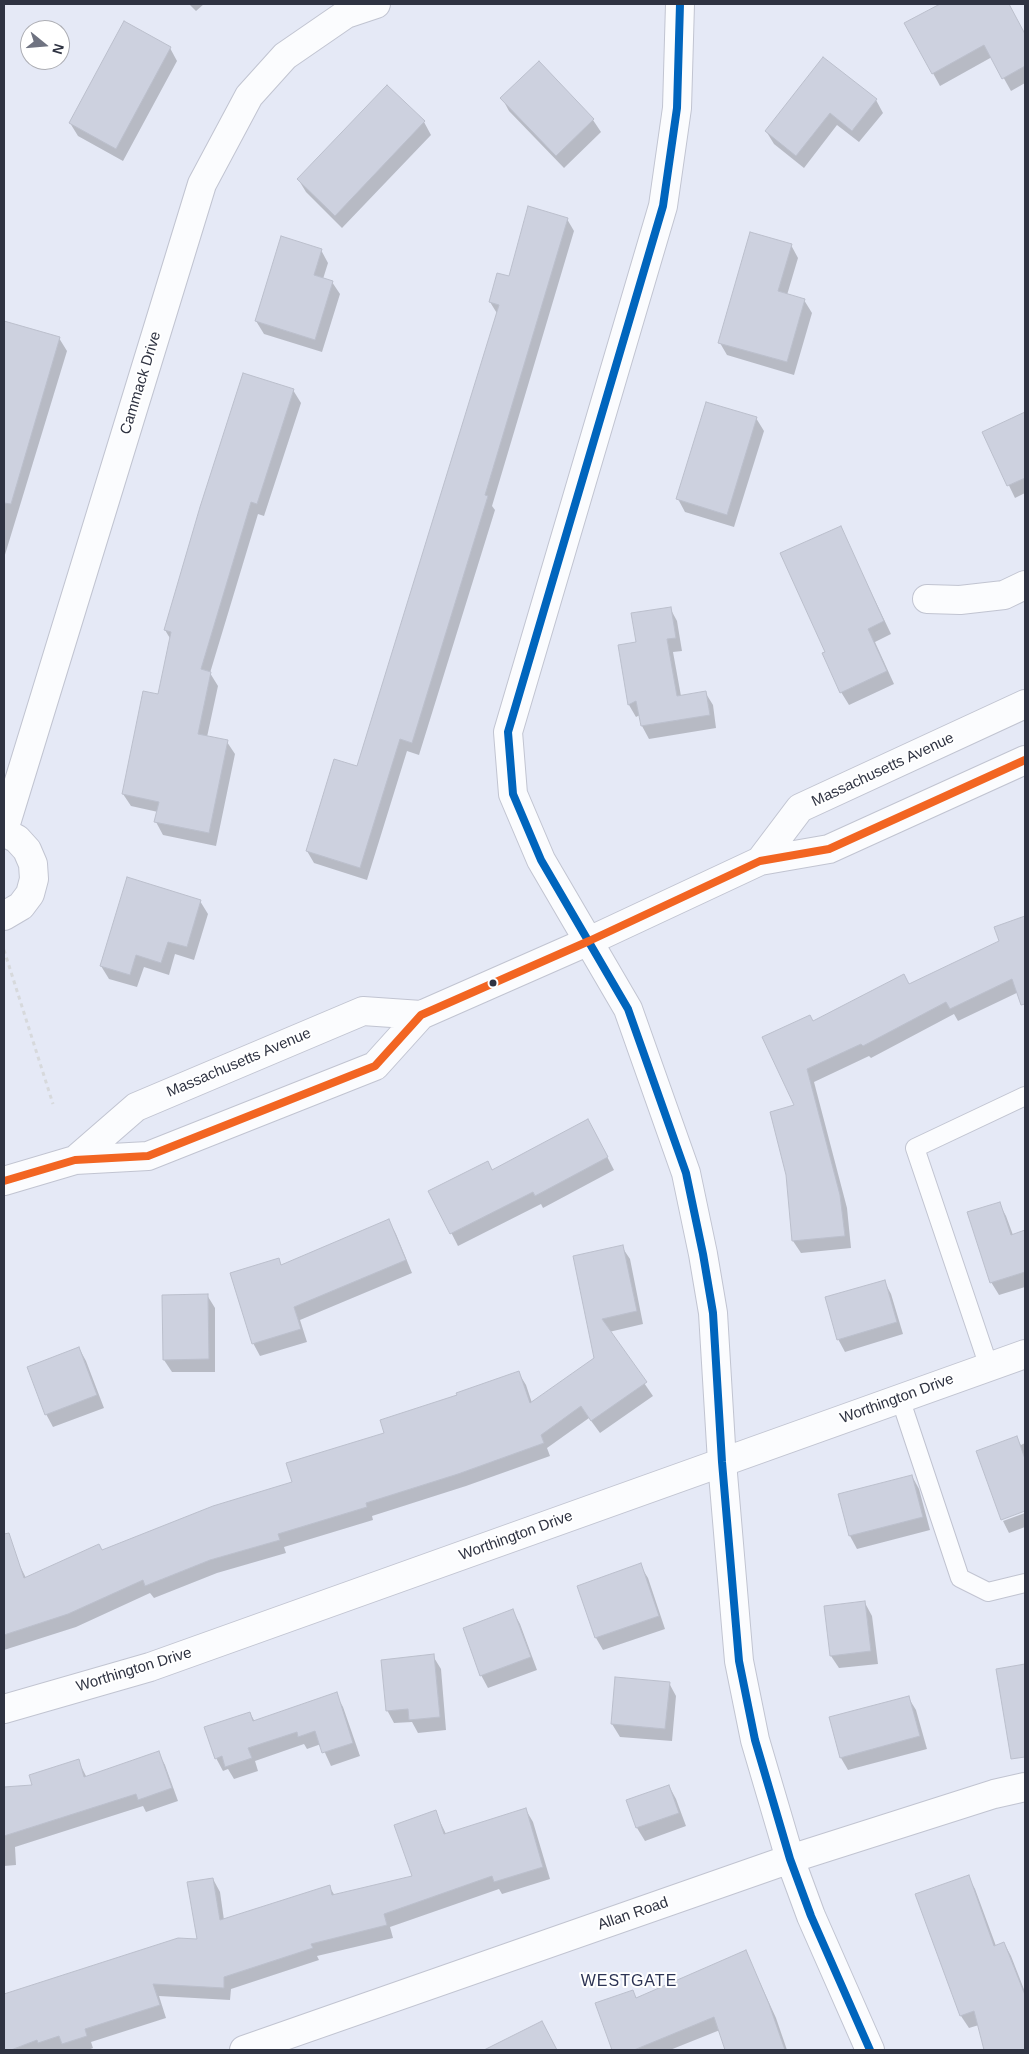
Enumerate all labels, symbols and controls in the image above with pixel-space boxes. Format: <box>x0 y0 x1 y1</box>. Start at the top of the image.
north arrow <box>20 20 70 70</box>
text: N <box>49 42 68 56</box>
street label: Cammack Drive <box>117 329 165 437</box>
street label: Massachusetts Avenue <box>809 729 957 811</box>
unlabelled marker <box>488 978 498 988</box>
street label: Massachusetts Avenue <box>164 1024 314 1102</box>
street label: Worthington Drive <box>838 1370 956 1428</box>
street label: Worthington Drive <box>457 1507 575 1565</box>
street label: Worthington Drive <box>74 1644 194 1696</box>
street label: Allan Road <box>595 1894 671 1934</box>
district label: WESTGATE <box>580 1972 678 1992</box>

